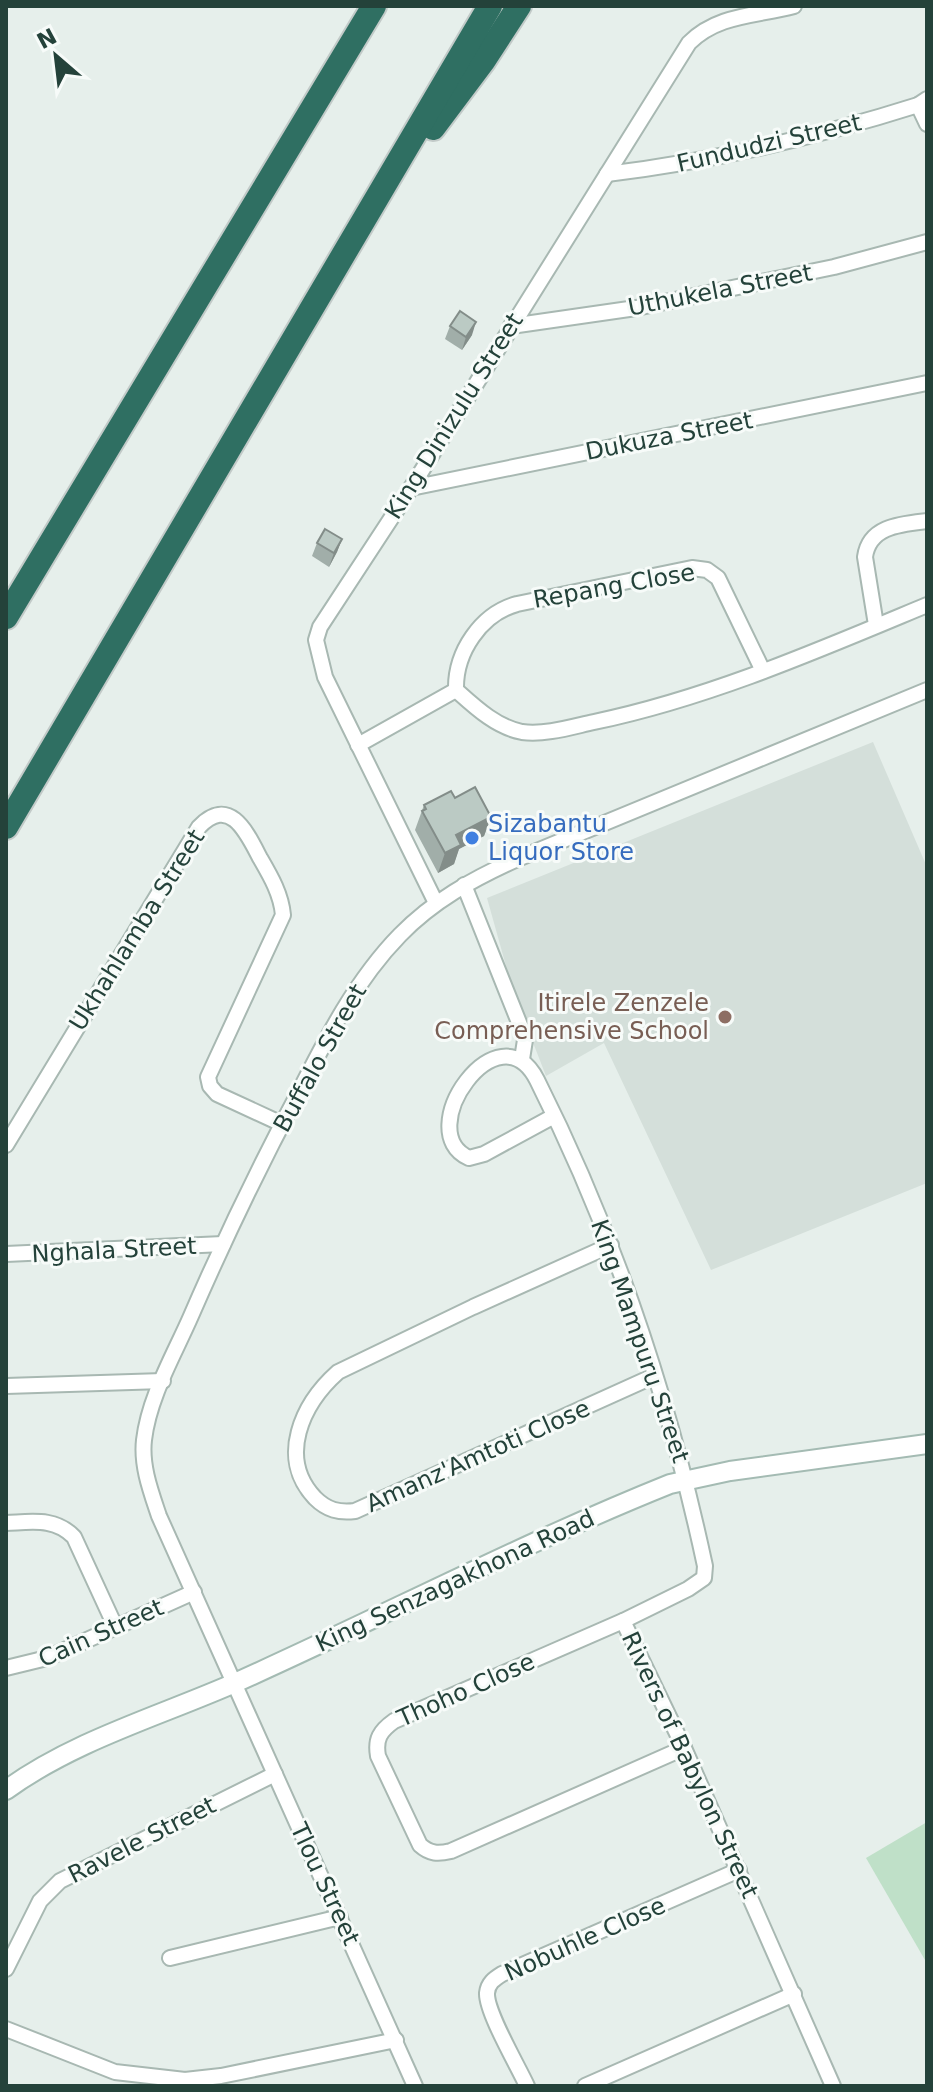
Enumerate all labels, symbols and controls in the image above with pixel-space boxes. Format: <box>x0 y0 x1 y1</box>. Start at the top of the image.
north arrow <box>16 16 96 96</box>
text: N <box>33 23 61 54</box>
street label: Fundudzi Street <box>674 108 864 178</box>
street label: Uthukela Street <box>625 258 815 322</box>
street label: King Dinizulu Street <box>379 308 529 524</box>
street label: Dukuza Street <box>583 406 755 466</box>
street label: Repang Close <box>531 558 697 614</box>
place label: Sizabantu Liquor Store <box>488 810 634 866</box>
street label: Ukhahlamba Street <box>64 824 210 1036</box>
marker: Sizabantu Liquor Store <box>463 829 481 847</box>
street label: Buffalo Street <box>268 979 372 1137</box>
place label: Itirele Zenzele Comprehensive School <box>434 989 709 1045</box>
marker: Itirele Zenzele Comprehensive School <box>716 1008 734 1026</box>
street label: King Mampuru Street <box>585 1216 695 1466</box>
street label: Nghala Street <box>31 1232 197 1268</box>
street label: Amanz'Amtoti Close <box>362 1394 594 1518</box>
street label: King Senzagakhona Road <box>311 1504 599 1658</box>
street label: Cain Street <box>34 1593 168 1673</box>
street label: Rivers of Babylon Street <box>616 1627 764 1903</box>
street label: Thoho Close <box>392 1647 539 1733</box>
street label: Ravele Street <box>64 1791 220 1889</box>
street label: Tlou Street <box>284 1817 366 1950</box>
street label: Nobuhle Close <box>500 1891 670 1987</box>

